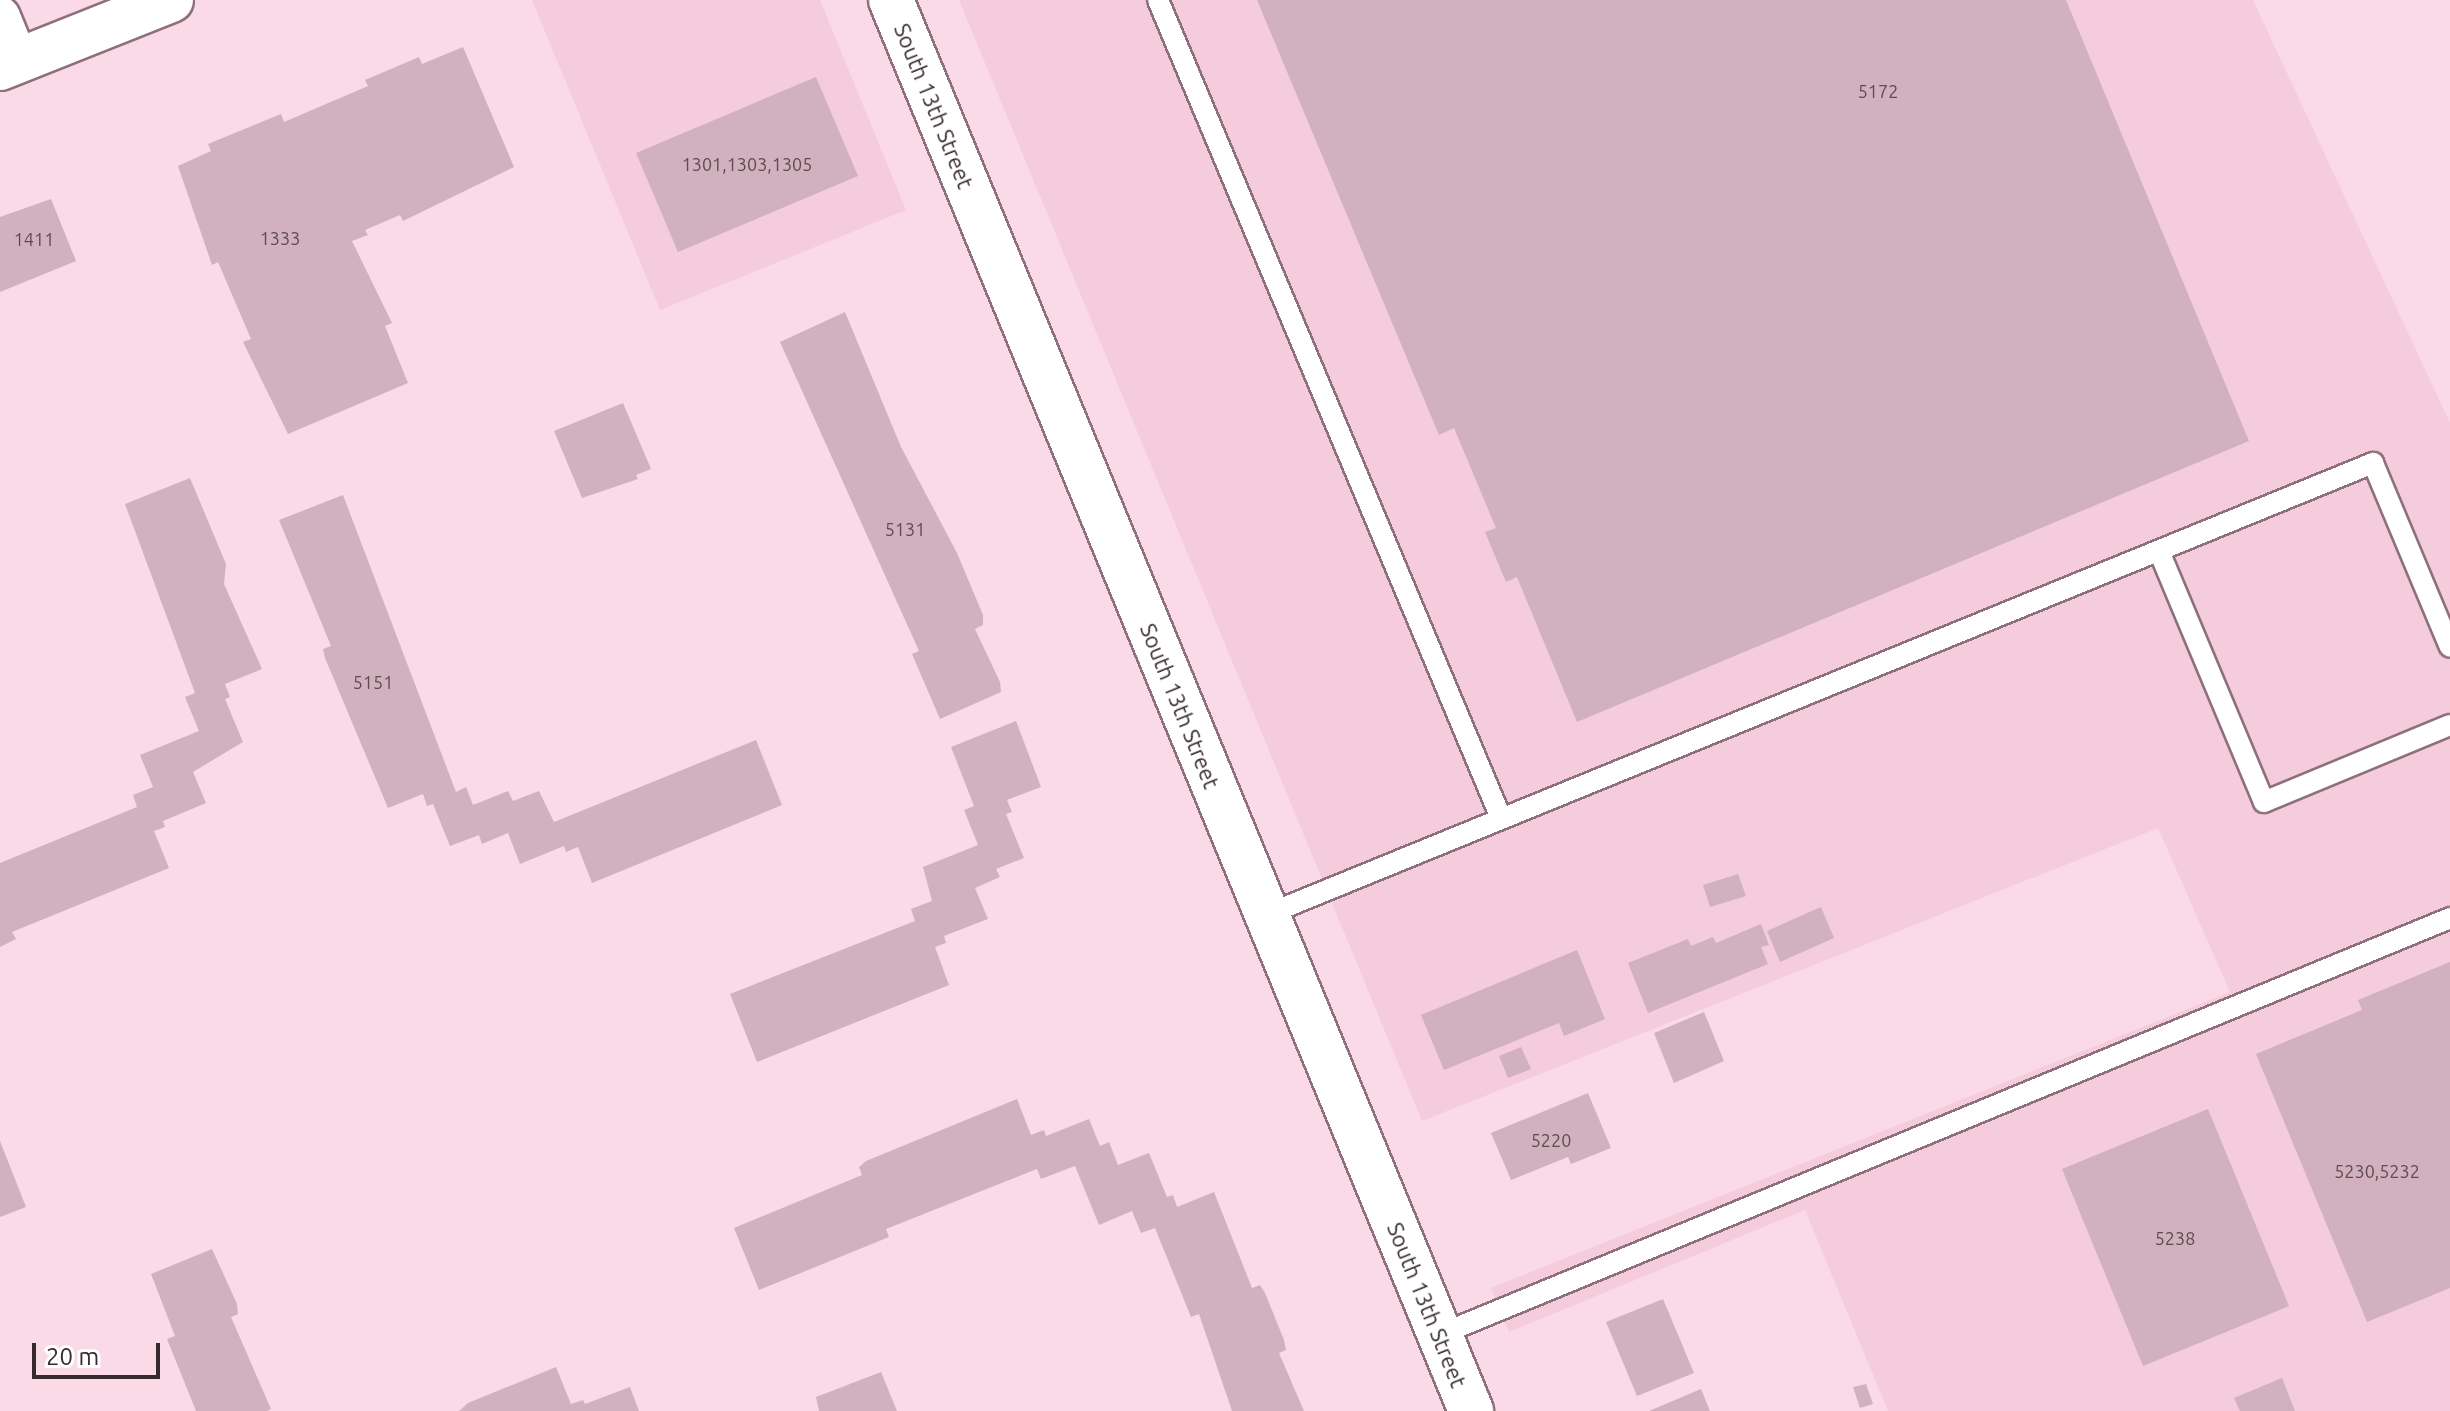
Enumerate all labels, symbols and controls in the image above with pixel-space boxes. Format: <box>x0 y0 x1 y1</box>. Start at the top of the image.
street label: South 13th Street <box>889 20 979 192</box>
house number: 5172 <box>1858 80 1898 102</box>
house number: 1301,1303,1305 <box>682 153 812 175</box>
house number: 1333 <box>260 227 300 249</box>
house number: 1411 <box>14 228 54 250</box>
house number: 5131 <box>885 518 925 540</box>
street label: South 13th Street <box>1135 620 1225 792</box>
house number: 5151 <box>353 671 393 693</box>
house number: 5220 <box>1531 1129 1571 1151</box>
house number: 5230,5232 <box>2334 1160 2420 1182</box>
street label: South 13th Street <box>1382 1219 1472 1391</box>
house number: 5238 <box>2155 1227 2195 1249</box>
scale bar <box>36 1327 164 1377</box>
text: 20 m <box>46 1343 99 1370</box>

